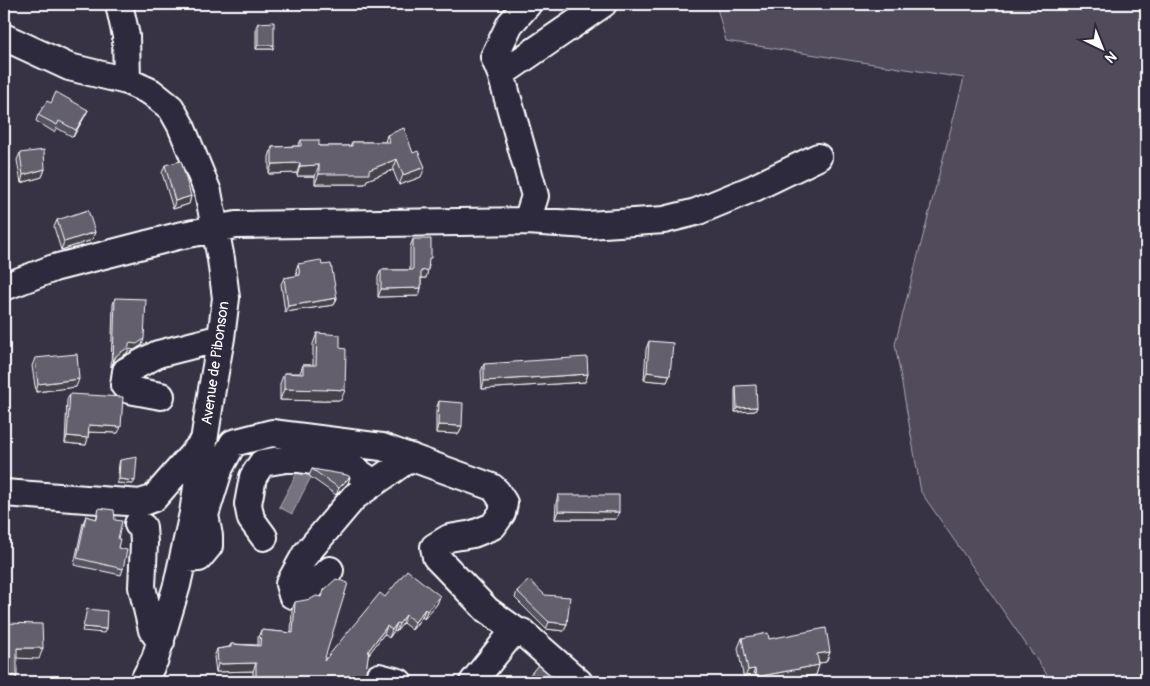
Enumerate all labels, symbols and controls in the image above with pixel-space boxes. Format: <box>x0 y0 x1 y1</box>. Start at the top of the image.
north arrow <box>1078 22 1128 72</box>
text: N <box>1101 48 1120 67</box>
street label: Avenue de Pibonson <box>197 300 234 426</box>

